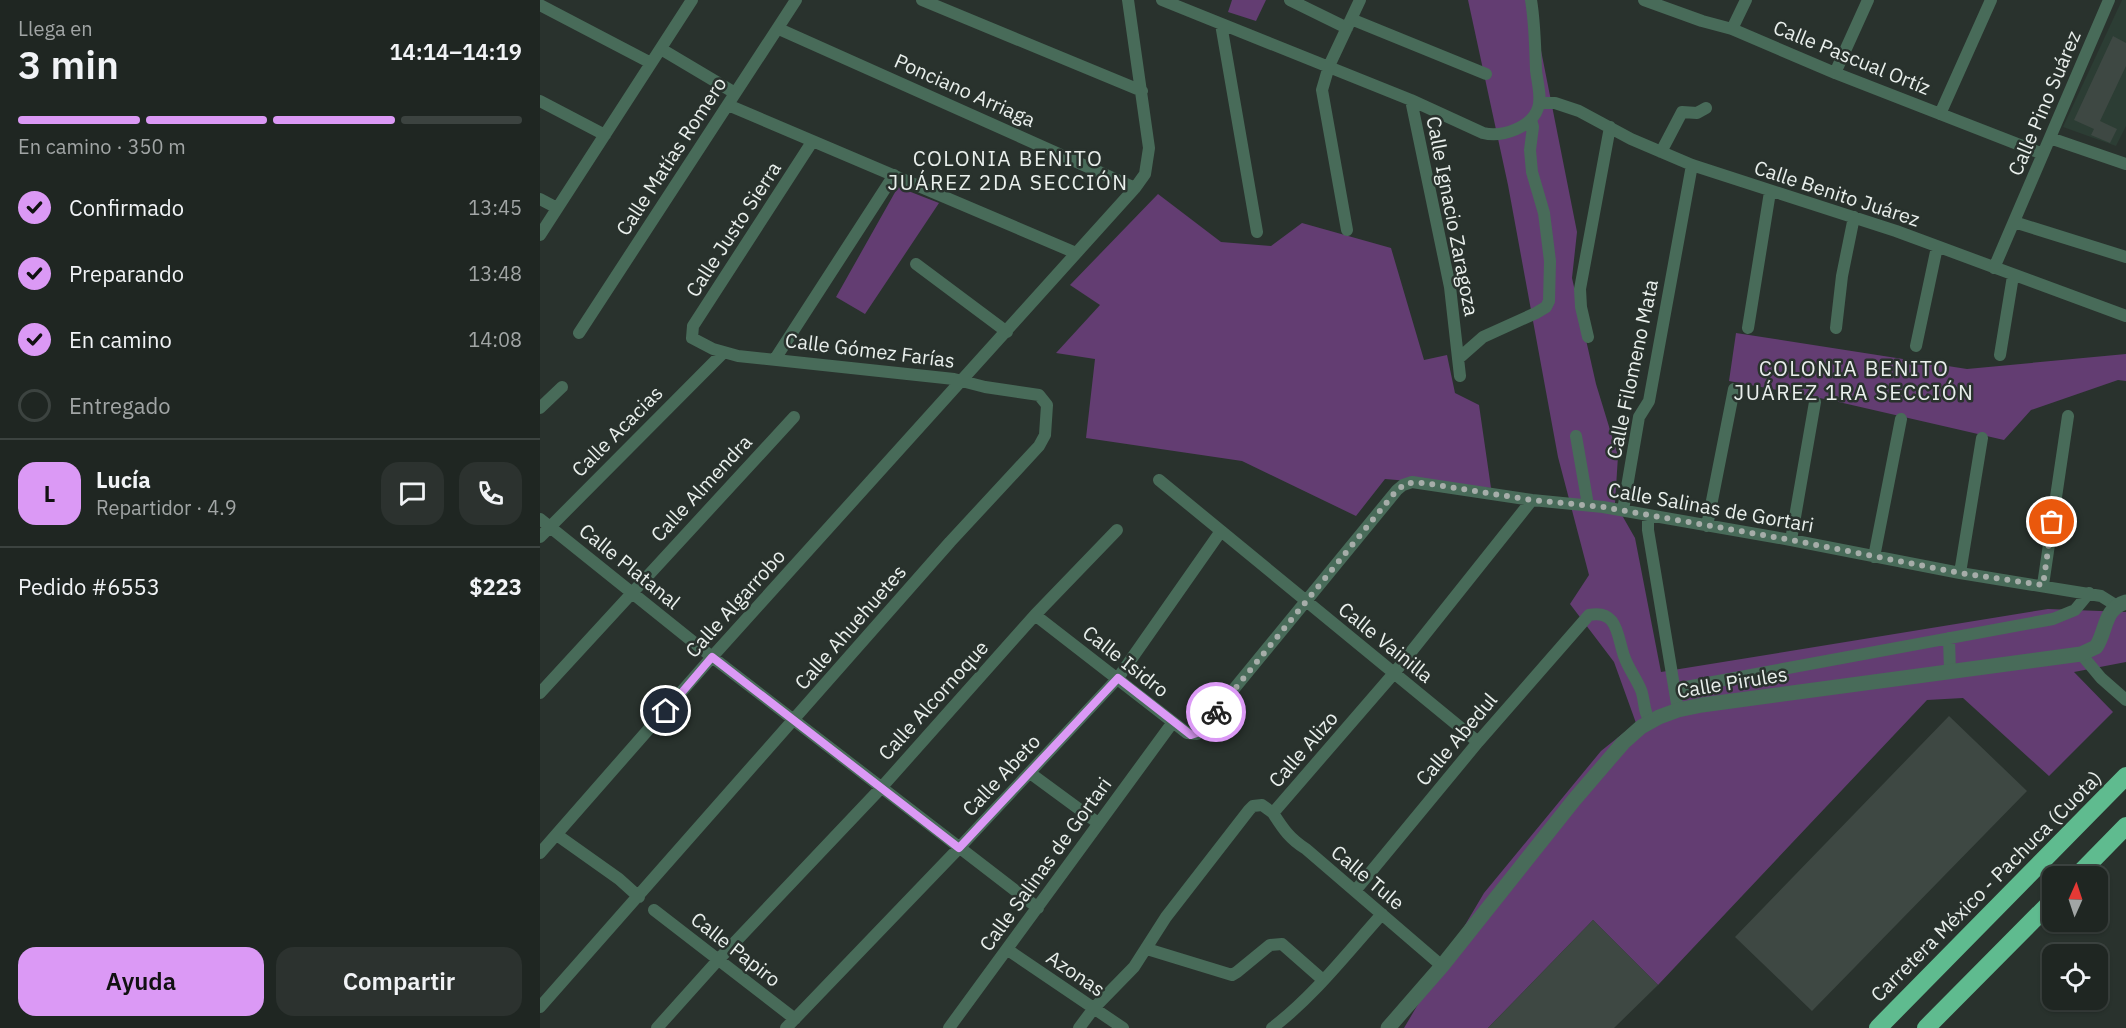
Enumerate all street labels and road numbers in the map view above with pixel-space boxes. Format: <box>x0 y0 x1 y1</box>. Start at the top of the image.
street label: Calle Pascual Ortíz <box>1769 13 1935 101</box>
street label: Calle Pino Suárez <box>2001 26 2087 180</box>
street label: Ponciano Arriaga <box>890 47 1040 133</box>
street label: Calle Matías Romero <box>610 71 732 241</box>
street label: Calle Ignacio Zaragoza <box>1420 114 1486 318</box>
street label: Calle Benito Juárez <box>1751 154 1923 232</box>
street label: Calle Justo Sierra <box>679 156 787 302</box>
street label: Calle Filomeno Mata <box>1600 277 1664 461</box>
street label: Calle Gómez Farías <box>784 326 956 374</box>
street label: Calle Acacias <box>566 380 668 482</box>
street label: Calle Almendra <box>644 428 758 547</box>
street label: Calle Salinas de Gortari <box>1606 476 1816 538</box>
street label: Calle Platanal <box>574 517 686 615</box>
street label: Calle Algarrobo <box>679 543 791 663</box>
street label: Calle Ahuehuetes <box>788 559 912 695</box>
street label: Calle Vainilla <box>1333 595 1439 689</box>
street label: Calle Isidro <box>1077 619 1175 703</box>
street label: Calle Alcornoque <box>872 634 994 766</box>
street label: Calle Pirules <box>1675 660 1789 704</box>
street label: Calle Abedul <box>1409 687 1503 791</box>
street label: Calle Alizo <box>1262 705 1344 793</box>
street label: Calle Abeto <box>956 728 1046 822</box>
street label: Carretera México - Pachuca (Cuota) <box>1864 764 2108 1008</box>
street label: Calle Salinas de Gortari <box>973 772 1117 956</box>
street label: Calle Tule <box>1326 838 1410 916</box>
street label: Calle Papiro <box>685 905 787 993</box>
street label: Azonas <box>1041 944 1111 1002</box>

